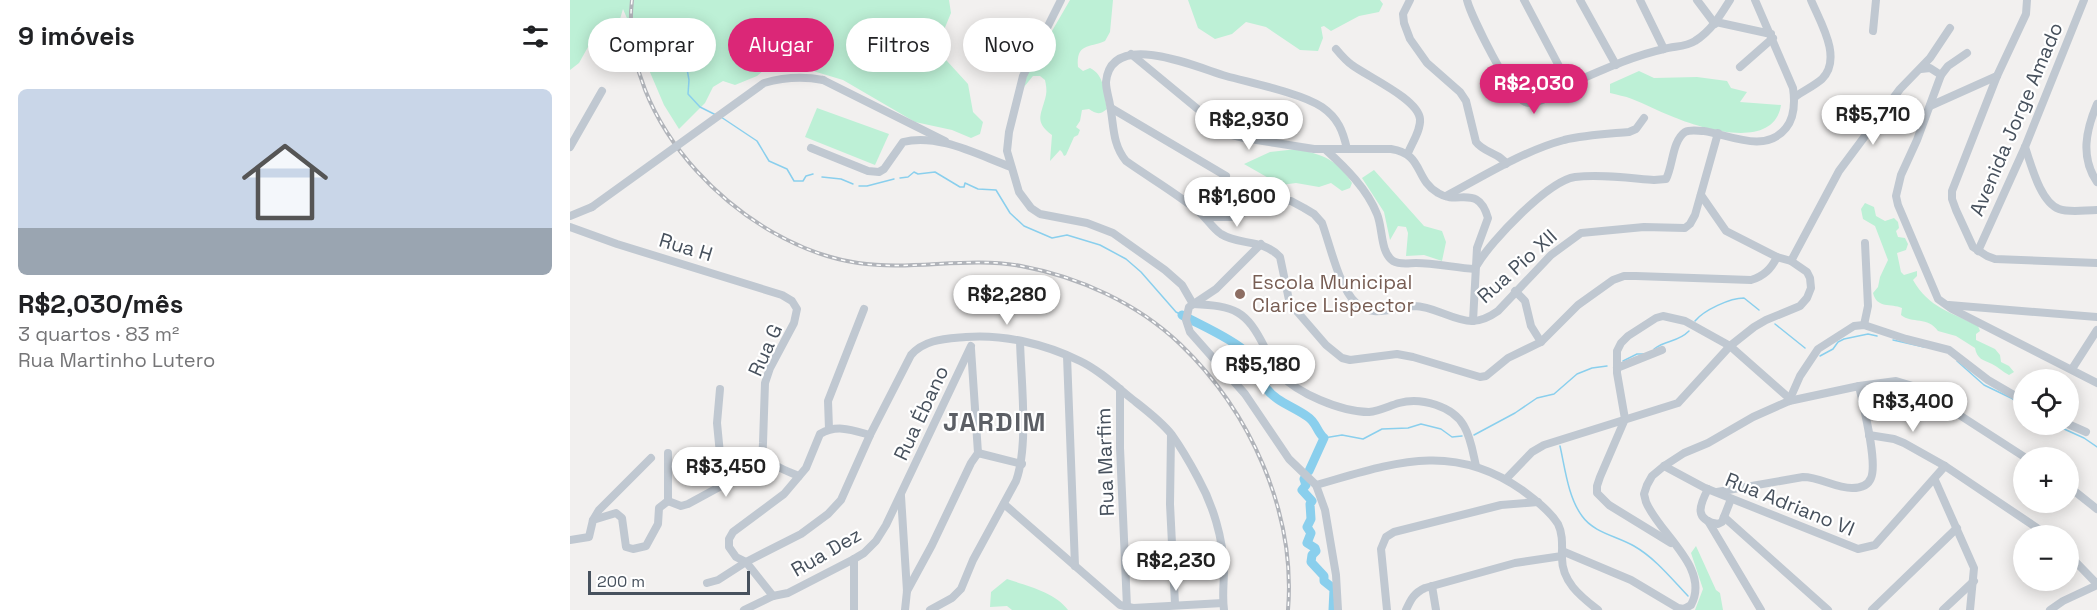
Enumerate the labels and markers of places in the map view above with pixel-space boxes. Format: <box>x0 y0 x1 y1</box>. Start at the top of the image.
pin: R$2,030 <box>1479 64 1589 115</box>
pin: R$5,710 <box>1818 95 1928 146</box>
pin: R$2,930 <box>1194 100 1304 151</box>
pin: R$1,600 <box>1182 177 1292 228</box>
place label: Escola Municipal Clarice Lispector <box>1252 269 1414 318</box>
pin: R$2,280 <box>952 275 1062 326</box>
marker: Escola Municipal Clarice Lispector <box>1233 287 1247 301</box>
pin: R$5,180 <box>1208 345 1318 396</box>
pin: R$3,400 <box>1858 382 1968 433</box>
pin: R$3,450 <box>671 447 781 498</box>
pin: R$2,230 <box>1121 541 1231 592</box>

